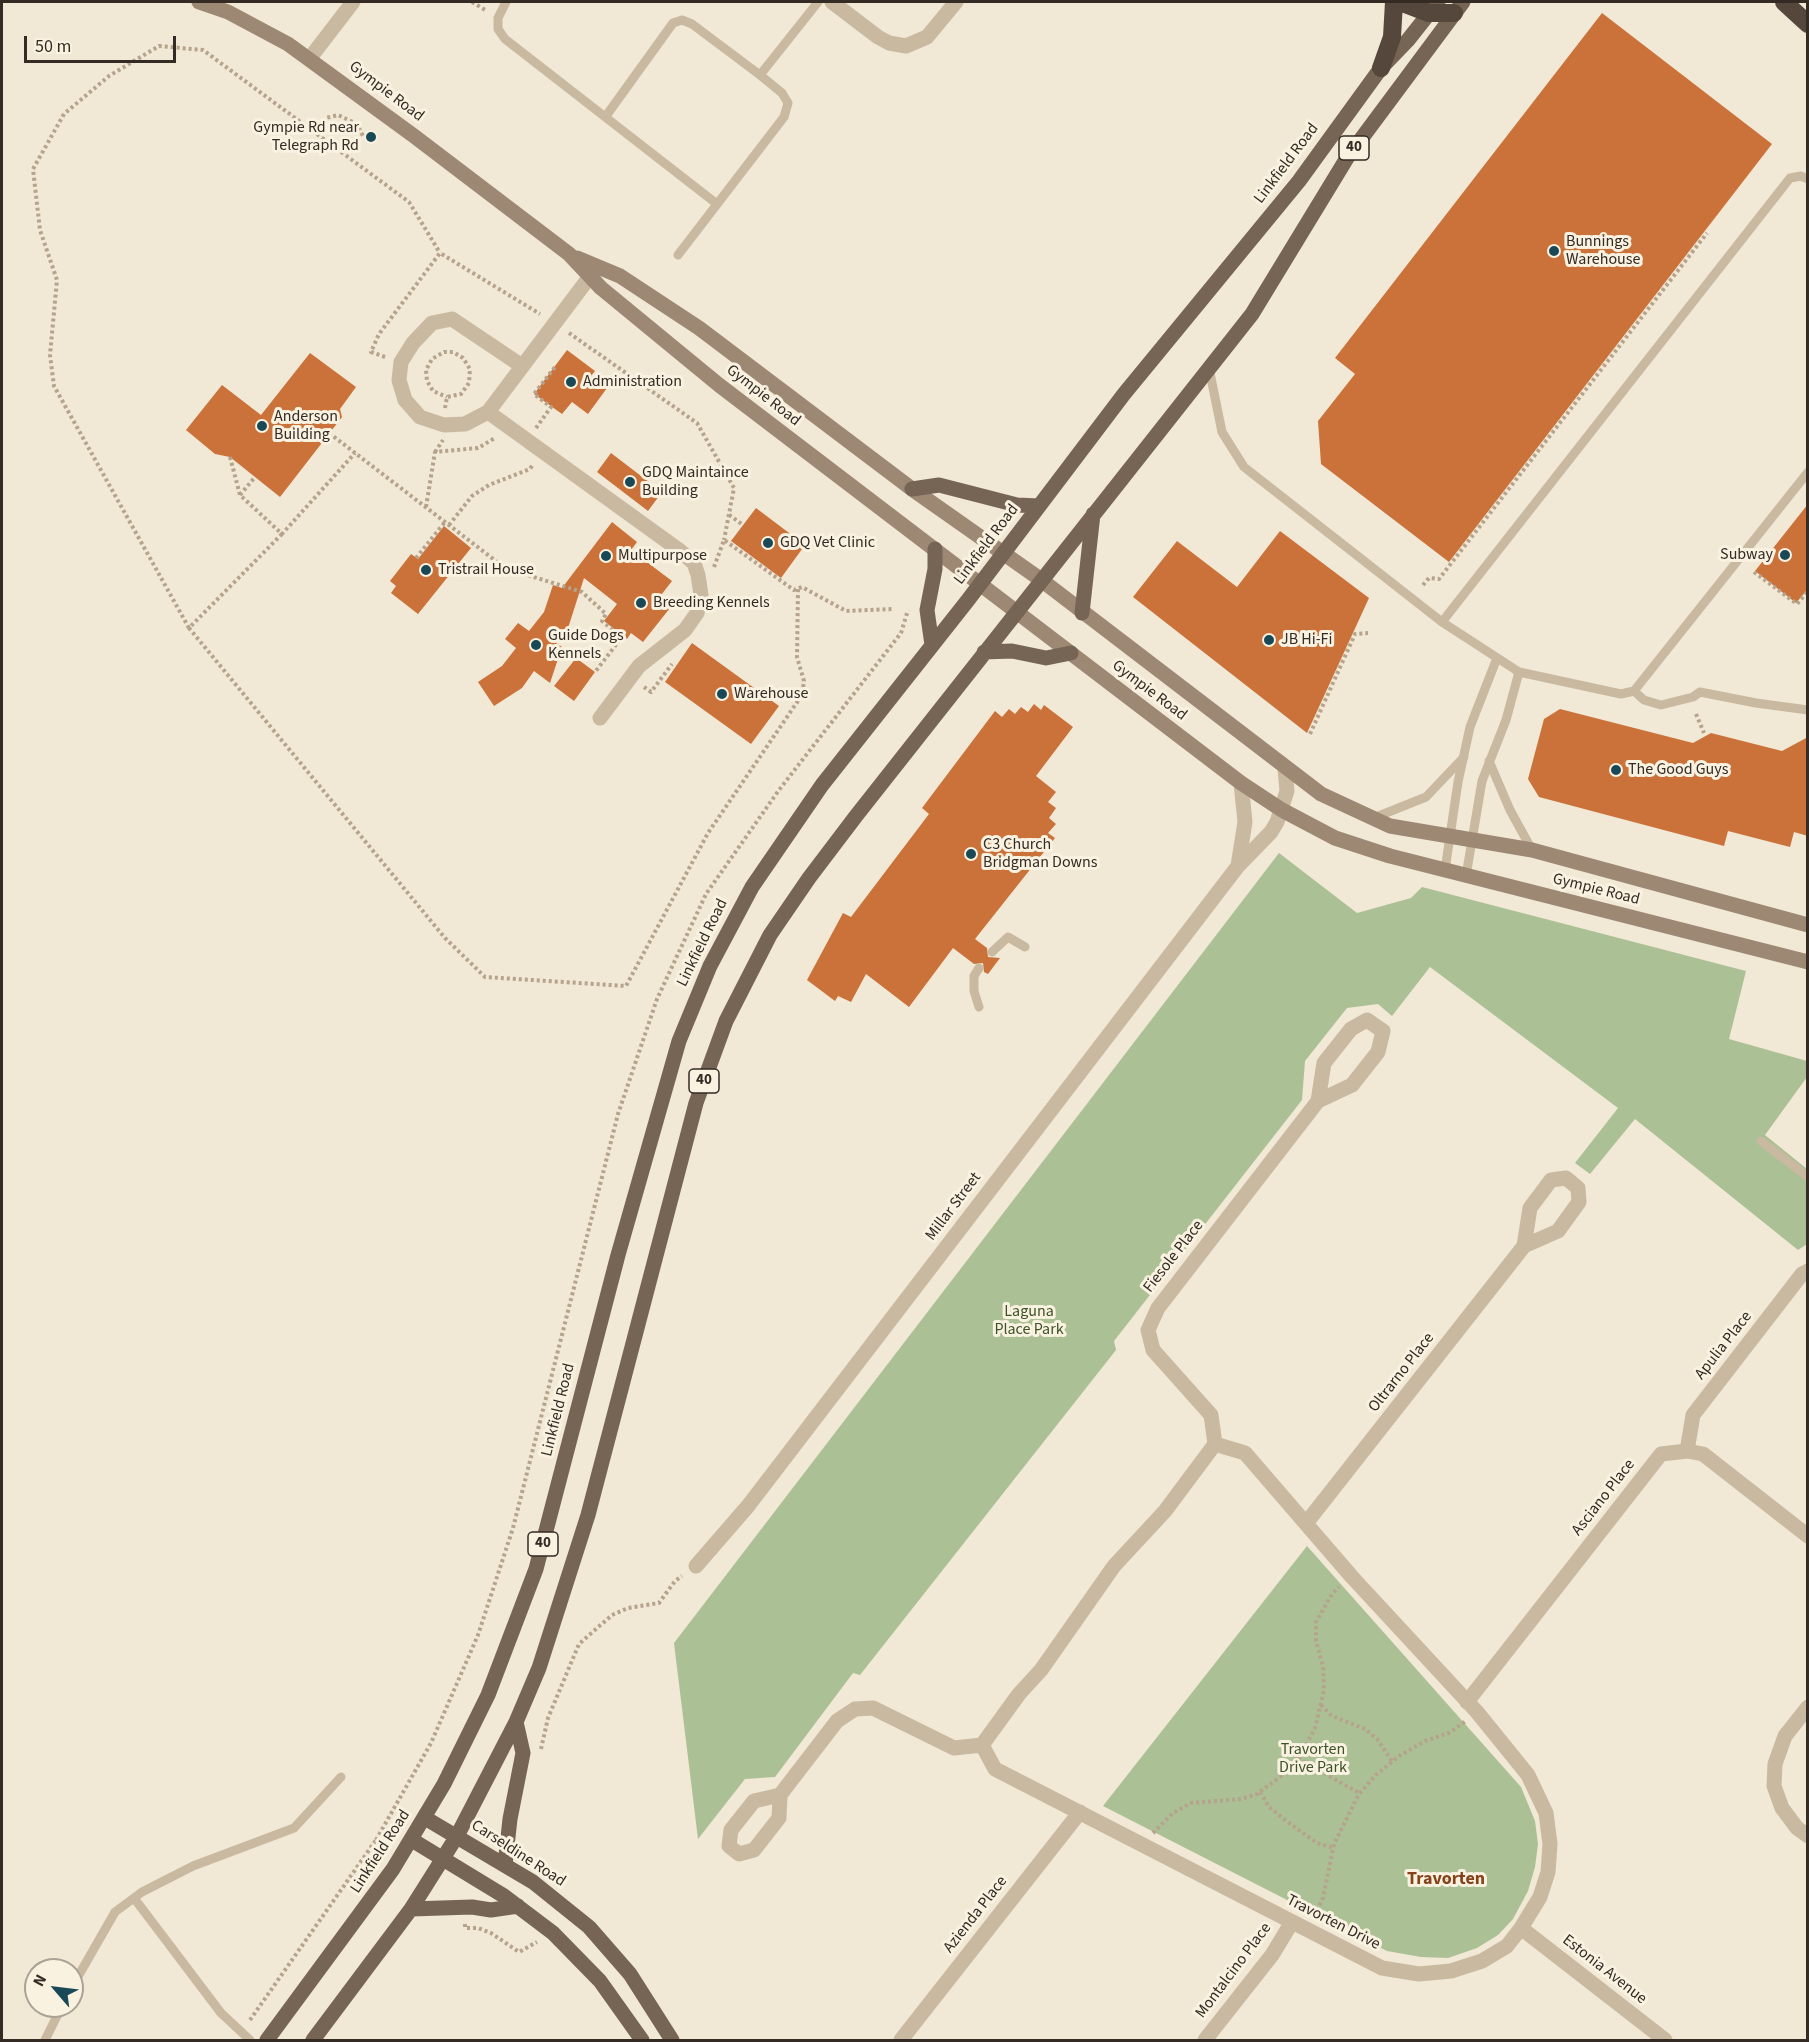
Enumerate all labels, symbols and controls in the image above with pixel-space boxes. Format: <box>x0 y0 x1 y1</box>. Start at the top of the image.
scale bar <box>27 24 178 62</box>
text: 50 m <box>35 34 71 59</box>
street label: Gympie Road <box>345 58 427 126</box>
place label: Gympie Rd near Telegraph Rd <box>253 118 359 156</box>
street label: Linkfield Road <box>1251 120 1323 208</box>
marker: Gympie Rd near Telegraph Rd <box>364 130 378 144</box>
road number: 40 <box>1339 136 1369 160</box>
place label: Bunnings Warehouse <box>1566 232 1640 270</box>
marker: Bunnings Warehouse <box>1547 244 1561 258</box>
street label: Gympie Road <box>722 361 804 431</box>
place label: Administration <box>583 372 682 392</box>
marker: Administration <box>564 375 578 389</box>
place label: Anderson Building <box>274 407 338 445</box>
marker: Anderson Building <box>255 419 269 433</box>
place label: GDQ Maintaince Building <box>642 463 749 501</box>
marker: GDQ Maintaince Building <box>623 475 637 489</box>
street label: Linkfield Road <box>951 501 1023 589</box>
place label: GDQ Vet Clinic <box>780 533 875 553</box>
marker: GDQ Vet Clinic <box>761 536 775 550</box>
place label: Subway <box>1720 545 1773 565</box>
place label: Multipurpose <box>618 546 707 566</box>
marker: Subway <box>1778 548 1792 562</box>
marker: Multipurpose <box>599 549 613 563</box>
place label: Tristrail House <box>438 560 534 580</box>
marker: Tristrail House <box>419 563 433 577</box>
place label: Breeding Kennels <box>653 593 770 613</box>
marker: Breeding Kennels <box>634 596 648 610</box>
place label: Guide Dogs Kennels <box>548 626 624 664</box>
place label: JB Hi-Fi <box>1281 630 1332 650</box>
marker: JB Hi-Fi <box>1262 633 1276 647</box>
marker: Guide Dogs Kennels <box>529 638 543 652</box>
street label: Gympie Road <box>1108 657 1190 725</box>
place label: Warehouse <box>734 684 808 704</box>
marker: Warehouse <box>715 687 729 701</box>
place label: The Good Guys <box>1628 760 1728 780</box>
marker: The Good Guys <box>1609 763 1623 777</box>
place label: C3 Church Bridgman Downs <box>983 835 1098 873</box>
marker: C3 Church Bridgman Downs <box>964 847 978 861</box>
street label: Gympie Road <box>1551 870 1641 910</box>
street label: Linkfield Road <box>673 896 733 990</box>
road number: 40 <box>689 1069 719 1093</box>
street label: Millar Street <box>922 1169 986 1245</box>
street label: Fiesole Place <box>1140 1217 1208 1297</box>
park label: Laguna Place Park <box>994 1302 1064 1340</box>
street label: Apulia Place <box>1691 1308 1757 1384</box>
street label: Oltrarno Place <box>1365 1329 1439 1417</box>
street label: Linkfield Road <box>538 1361 580 1459</box>
street label: Asciano Place <box>1568 1456 1640 1540</box>
road number: 40 <box>528 1532 558 1556</box>
park label: Travorten Drive Park <box>1279 1740 1347 1778</box>
street label: Linkfield Road <box>347 1807 415 1897</box>
street label: Carseldine Road <box>467 1816 569 1892</box>
district label: Travorten <box>1407 1869 1485 1891</box>
street label: Azienda Place <box>940 1873 1012 1957</box>
street label: Travorten Drive <box>1283 1891 1383 1955</box>
street label: Montalcino Place <box>1192 1920 1276 2022</box>
street label: Estonia Avenue <box>1558 1931 1650 2009</box>
north arrow <box>24 1958 84 2018</box>
text: N <box>28 1971 52 1990</box>

